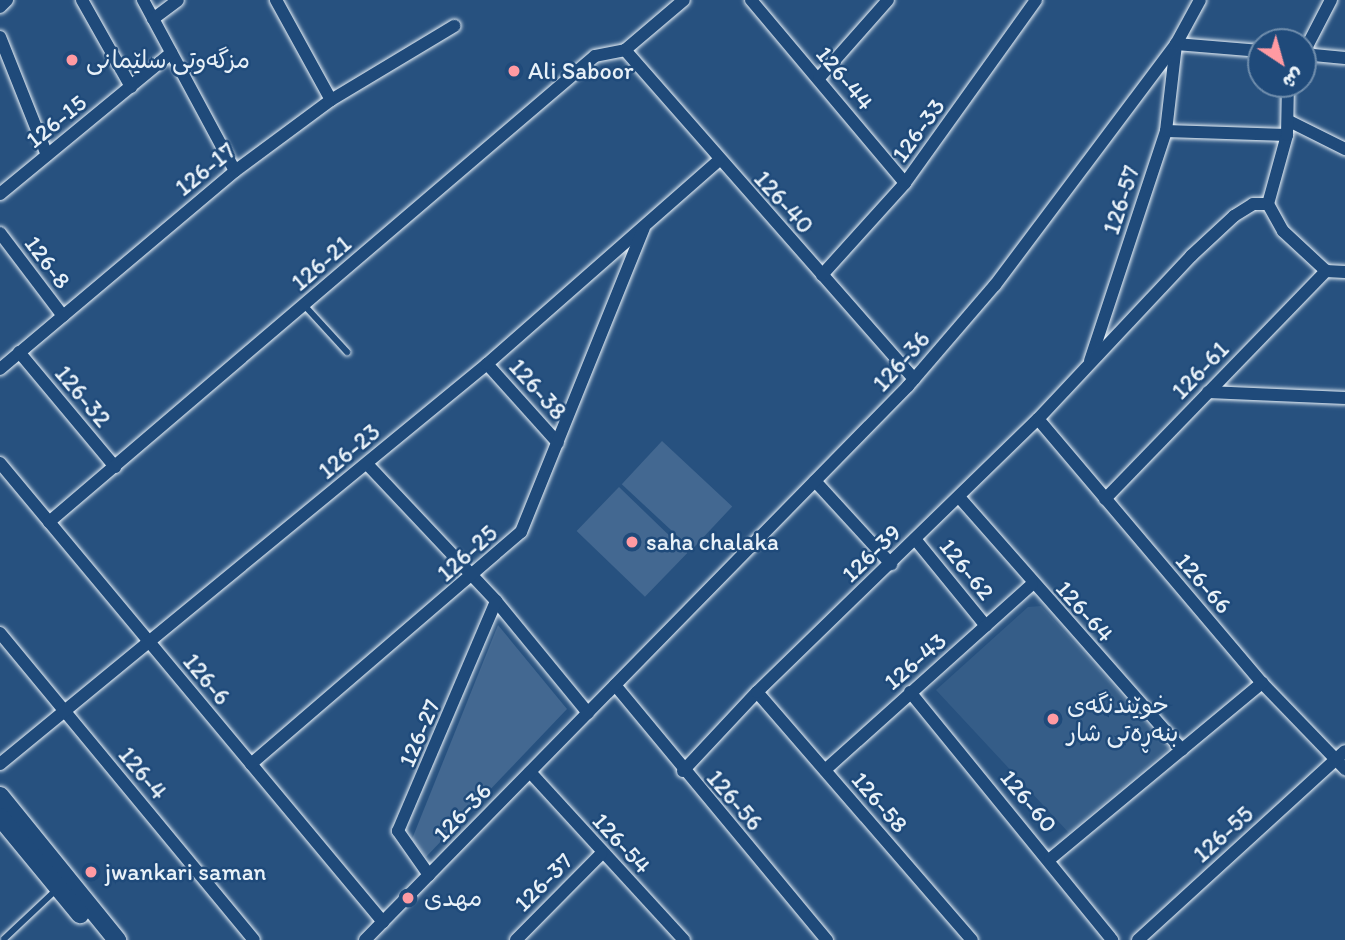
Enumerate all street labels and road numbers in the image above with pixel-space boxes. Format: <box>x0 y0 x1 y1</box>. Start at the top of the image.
street label: 126-44 <box>810 40 880 116</box>
street label: 126-15 <box>20 88 92 154</box>
street label: 126-33 <box>885 92 951 168</box>
street label: 126-17 <box>169 136 241 202</box>
street label: 126-57 <box>1096 162 1146 238</box>
street label: 126-40 <box>748 164 820 240</box>
street label: 126-21 <box>285 229 357 297</box>
street label: 126-8 <box>19 230 77 294</box>
street label: 126-36 <box>866 325 936 397</box>
street label: 126-61 <box>1165 335 1235 405</box>
street label: 126-38 <box>503 352 573 426</box>
street label: 126-32 <box>49 359 117 433</box>
street label: 126-23 <box>312 417 386 485</box>
street label: 126-25 <box>431 518 503 588</box>
street label: 126-39 <box>835 518 907 588</box>
street label: 126-62 <box>933 532 1001 606</box>
street label: 126-66 <box>1170 547 1238 619</box>
street label: 126-64 <box>1050 574 1120 648</box>
street label: 126-43 <box>878 626 952 696</box>
street label: 126-6 <box>177 647 237 711</box>
street label: 126-27 <box>392 695 446 771</box>
street label: 126-4 <box>113 741 173 805</box>
street label: 126-56 <box>701 764 769 836</box>
street label: 126-60 <box>994 764 1064 838</box>
street label: 126-58 <box>846 765 914 839</box>
street label: 126-36 <box>427 776 497 848</box>
street label: 126-55 <box>1187 799 1259 869</box>
street label: 126-54 <box>587 806 657 880</box>
street label: 126-37 <box>508 847 578 917</box>

